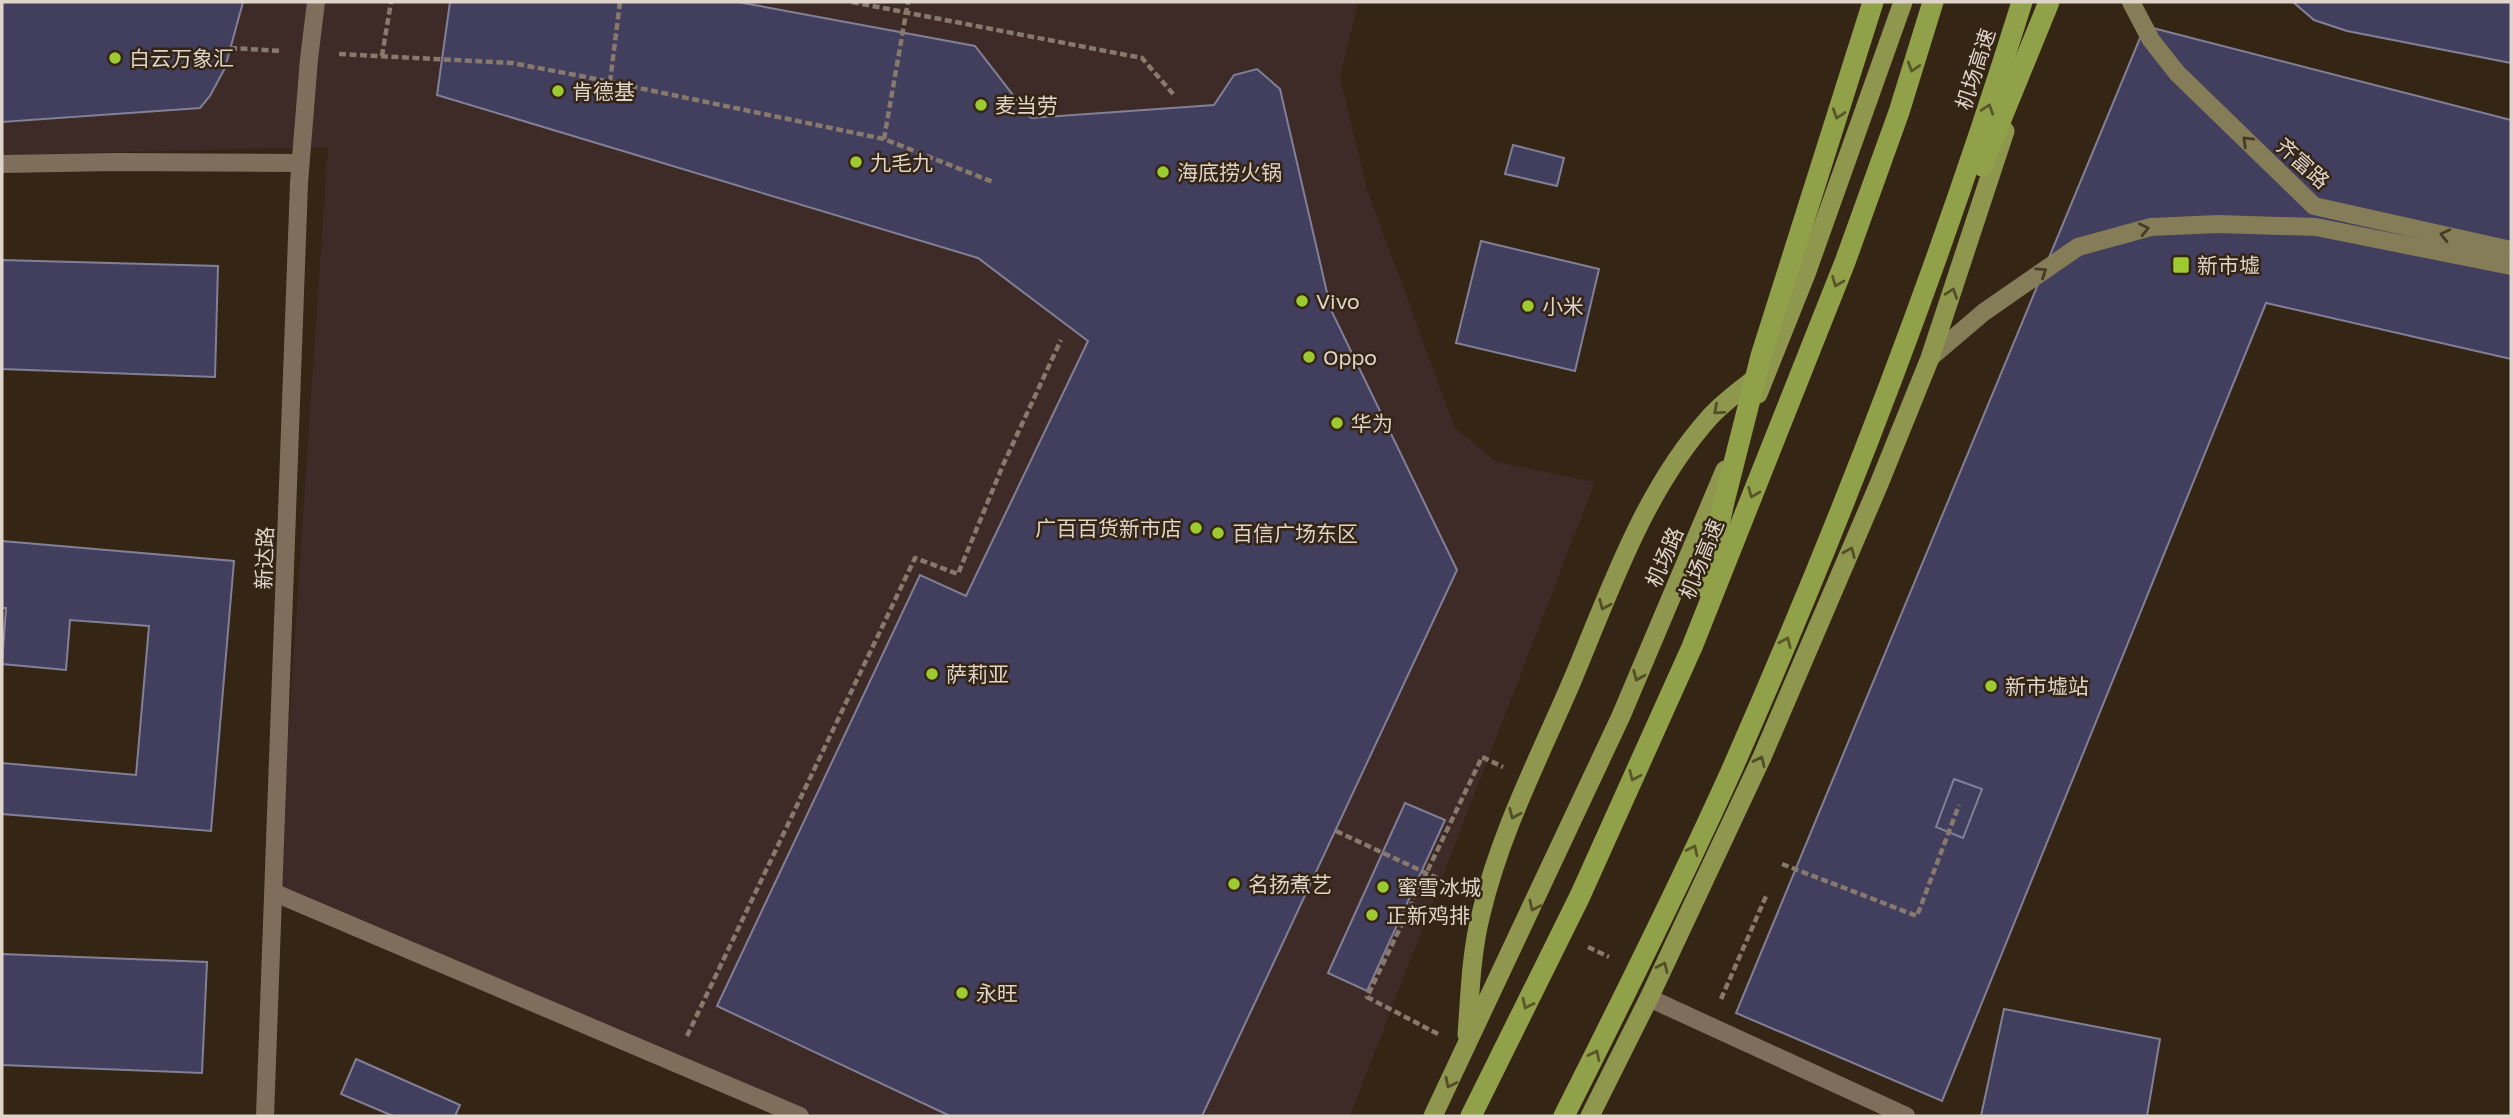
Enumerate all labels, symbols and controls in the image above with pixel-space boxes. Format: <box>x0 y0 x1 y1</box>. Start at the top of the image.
street label: 机场高速 <box>1950 25 2000 113</box>
place label: 白云万象汇 <box>129 45 234 71</box>
marker: 白云万象汇 <box>107 50 123 66</box>
one-way arrow <box>1906 61 1921 73</box>
place label: 肯德基 <box>572 78 635 104</box>
marker: 肯德基 <box>550 83 566 99</box>
place label: 麦当劳 <box>995 92 1058 118</box>
marker: 麦当劳 <box>973 97 989 113</box>
one-way arrow <box>1979 103 1994 115</box>
one-way arrow <box>1832 107 1846 119</box>
street label: 齐富路 <box>2271 132 2335 194</box>
one-way arrow <box>2242 137 2255 150</box>
place label: 九毛九 <box>870 149 933 175</box>
marker: 九毛九 <box>848 154 864 170</box>
place label: 海底捞火锅 <box>1177 159 1282 185</box>
marker: 海底捞火锅 <box>1155 164 1171 180</box>
one-way arrow <box>2138 223 2150 238</box>
one-way arrow <box>2439 229 2451 244</box>
place label: 新市墟 <box>2197 252 2260 278</box>
marker: 新市墟 <box>2171 255 2191 275</box>
one-way arrow <box>2034 267 2047 280</box>
one-way arrow <box>1832 275 1846 287</box>
one-way arrow <box>1944 287 1958 300</box>
place label: Vivo <box>1316 288 1360 314</box>
marker: Vivo <box>1294 293 1310 309</box>
place label: 小米 <box>1542 293 1584 319</box>
marker: 小米 <box>1520 298 1536 314</box>
place label: Oppo <box>1323 344 1377 370</box>
marker: Oppo <box>1301 349 1317 365</box>
one-way arrow <box>1714 402 1727 414</box>
place label: 华为 <box>1351 410 1393 436</box>
marker: 华为 <box>1329 415 1345 431</box>
one-way arrow <box>1748 486 1762 498</box>
place label: 广百百货新市店 <box>1035 515 1182 541</box>
street label: 机场高速 <box>1673 515 1729 603</box>
marker: 广百百货新市店 <box>1188 520 1204 536</box>
place label: 百信广场东区 <box>1232 520 1358 546</box>
street label: 机场路 <box>1640 523 1688 591</box>
marker: 百信广场东区 <box>1210 525 1226 541</box>
street label: 新达路 <box>250 526 278 590</box>
one-way arrow <box>1842 547 1856 559</box>
one-way arrow <box>1598 597 1612 610</box>
one-way arrow <box>1777 637 1791 649</box>
place label: 萨莉亚 <box>946 661 1009 687</box>
marker: 萨莉亚 <box>924 666 940 682</box>
one-way arrow <box>1632 669 1646 681</box>
place label: 新市墟站 <box>2005 673 2089 699</box>
marker: 新市墟站 <box>1983 678 1999 694</box>
one-way arrow <box>1752 756 1766 768</box>
one-way arrow <box>1628 769 1642 782</box>
one-way arrow <box>1508 806 1522 819</box>
one-way arrow <box>1685 845 1699 857</box>
place label: 名扬煮艺 <box>1248 871 1332 897</box>
place label: 蜜雪冰城 <box>1397 874 1481 900</box>
marker: 名扬煮艺 <box>1226 876 1242 892</box>
marker: 蜜雪冰城 <box>1375 879 1391 895</box>
one-way arrow <box>1528 899 1542 911</box>
place label: 正新鸡排 <box>1386 902 1470 928</box>
marker: 正新鸡排 <box>1364 907 1380 923</box>
one-way arrow <box>1655 962 1669 974</box>
place label: 永旺 <box>976 980 1018 1006</box>
marker: 永旺 <box>954 985 970 1001</box>
one-way arrow <box>1521 997 1535 1009</box>
one-way arrow <box>1586 1050 1600 1062</box>
one-way arrow <box>1444 1076 1458 1088</box>

